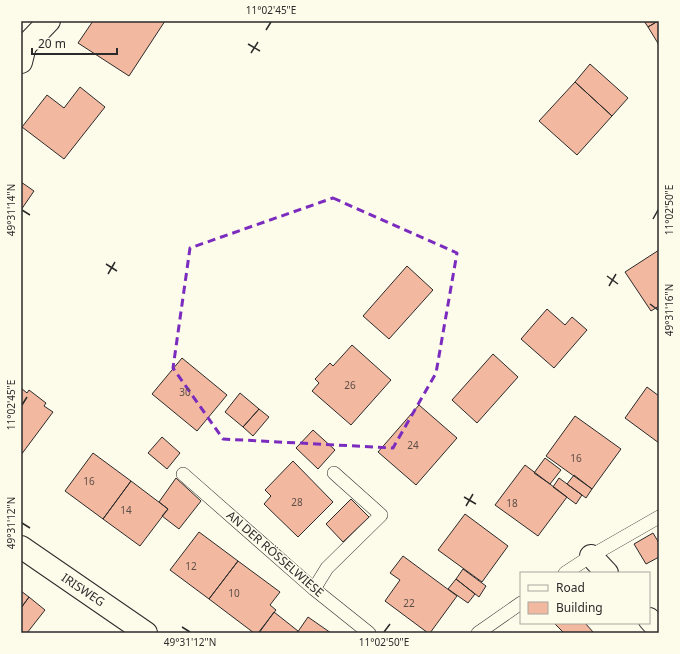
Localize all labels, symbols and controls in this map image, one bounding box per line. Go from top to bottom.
text: 11°02'45"E [246,3,296,17]
scale bar [32,30,117,56]
text: 20 m [38,35,66,52]
text: 49°31'14"N [4,184,18,236]
text: 11°02'50"E [662,185,676,235]
text: 49°31'16"N [662,284,676,336]
house number: 26 [344,378,356,392]
text: 11°02'45"E [4,380,18,430]
house number: 30 [179,385,191,399]
house number: 24 [407,438,419,452]
house number: 16 [570,451,582,465]
house number: 16 [83,474,95,488]
house number: 28 [291,495,303,509]
house number: 18 [506,496,518,510]
text: 49°31'12"N [4,497,18,549]
house number: 14 [120,503,132,517]
street label: AN DER RÖSSELWIESE [223,507,328,601]
house number: 12 [185,559,197,573]
street label: IRISWEG [58,569,108,610]
legend [520,572,650,624]
text: Road [556,579,585,596]
house number: 10 [228,586,240,600]
house number: 22 [403,596,415,610]
text: Building [556,599,603,616]
text: 49°31'12"N [164,635,216,649]
text: 11°02'50"E [359,635,409,649]

